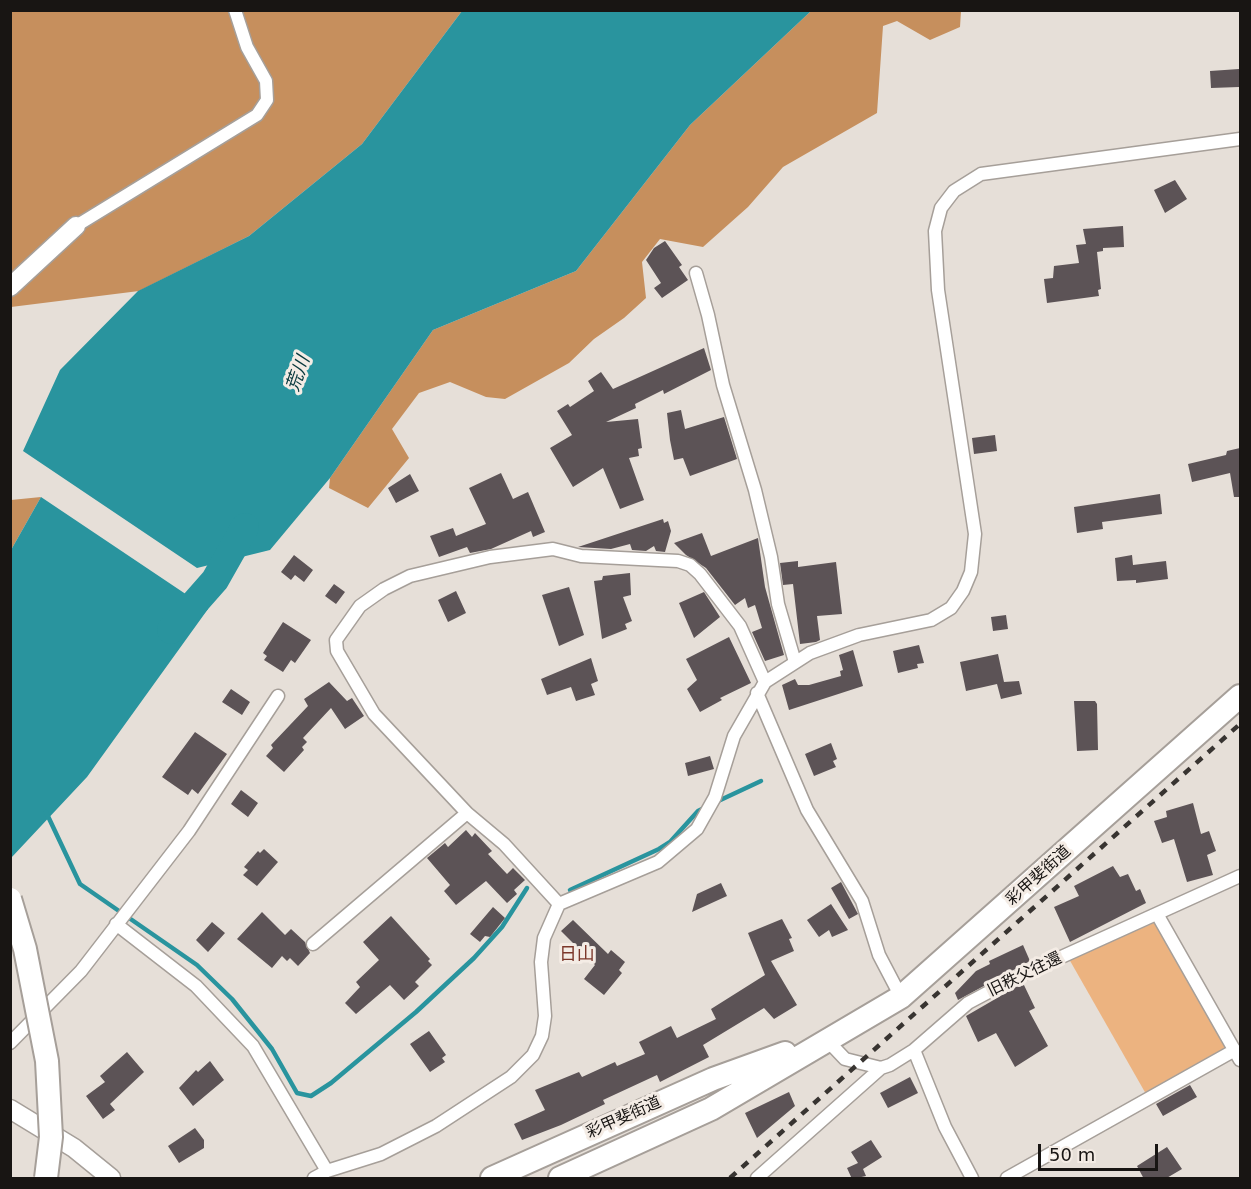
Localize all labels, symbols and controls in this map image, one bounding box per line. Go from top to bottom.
water label: 荒川 [283,353,315,395]
street label: 彩甲斐街道 [1003,842,1075,910]
district label: 日山 [559,944,595,966]
street label: 旧秩父往還 [985,949,1065,1001]
street label: 彩甲斐街道 [584,1093,664,1143]
scale bar [1041,1132,1161,1170]
text: 50 m [1049,1144,1095,1165]

